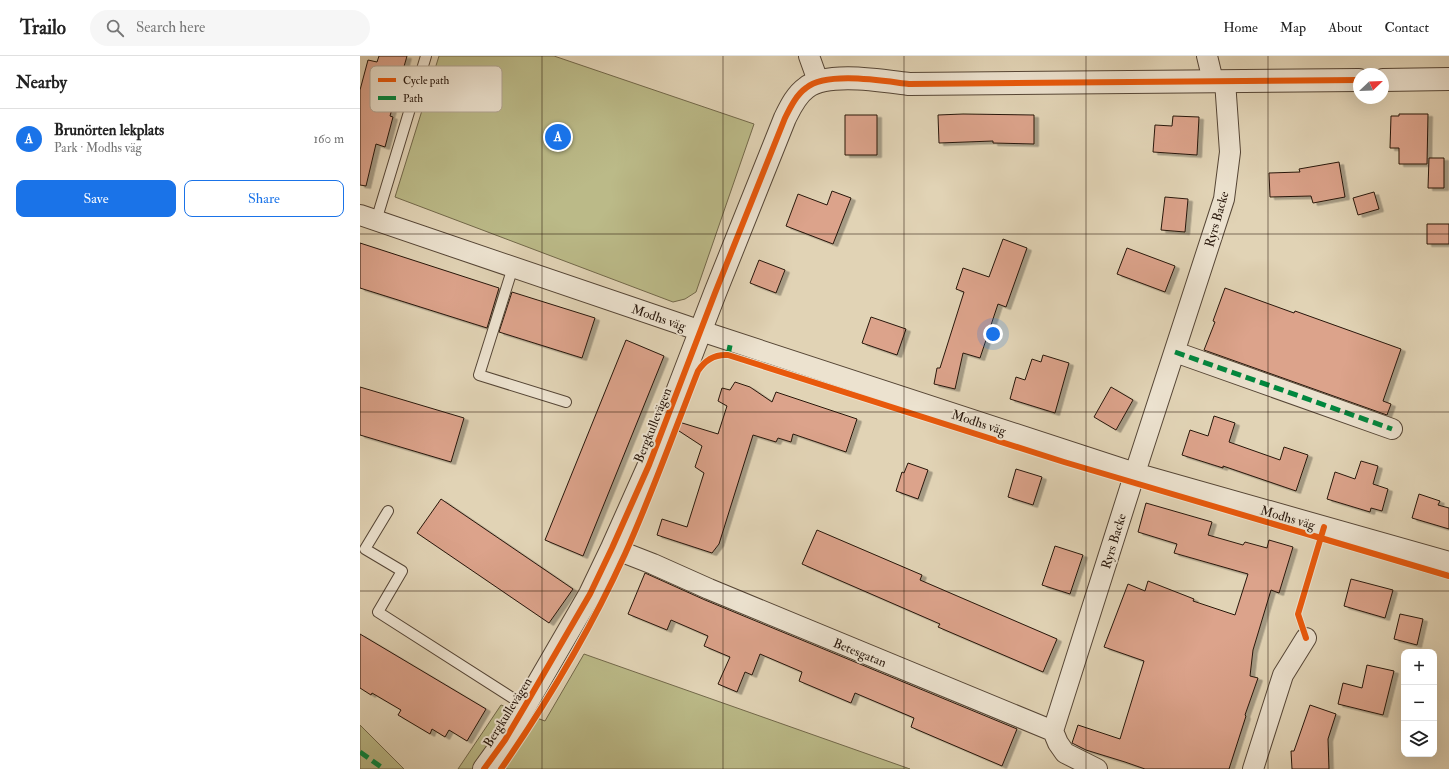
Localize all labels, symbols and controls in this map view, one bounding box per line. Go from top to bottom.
search box [90,10,370,46]
text: Trailo [20,16,66,40]
icon: search [104,17,126,39]
text: Search here [136,18,205,37]
text: Home [1223,19,1258,36]
text: Map [1280,19,1306,36]
text: About [1328,19,1362,36]
text: Contact [1384,19,1429,36]
legend [370,66,502,112]
north arrow [1353,68,1389,104]
text: Nearby [16,72,67,93]
text: Cycle path [403,74,449,88]
text: Path [403,92,423,105]
text: Brunörten lekplats [54,121,164,140]
pin: A [545,122,571,152]
text: A [25,131,33,147]
text: 160 m [313,131,344,147]
text: Park · Modhs väg [54,140,142,156]
button: Save [16,180,176,217]
button: Share [184,180,344,217]
street label: Ryrs Backe [1201,189,1234,249]
street label: Modhs väg [629,301,688,335]
your location [983,324,1003,344]
street label: Bergkullevägen [631,385,675,465]
street label: Modhs väg [949,407,1008,439]
street label: Modhs väg [1258,503,1318,534]
street label: Ryrs Backe [1098,511,1131,571]
street label: Betesgatan [831,635,889,671]
map controls [1401,649,1437,757]
button: + [1401,649,1437,685]
street label: Bergkullevägen [480,674,536,750]
button: − [1401,685,1437,721]
button: layers [1401,721,1437,757]

